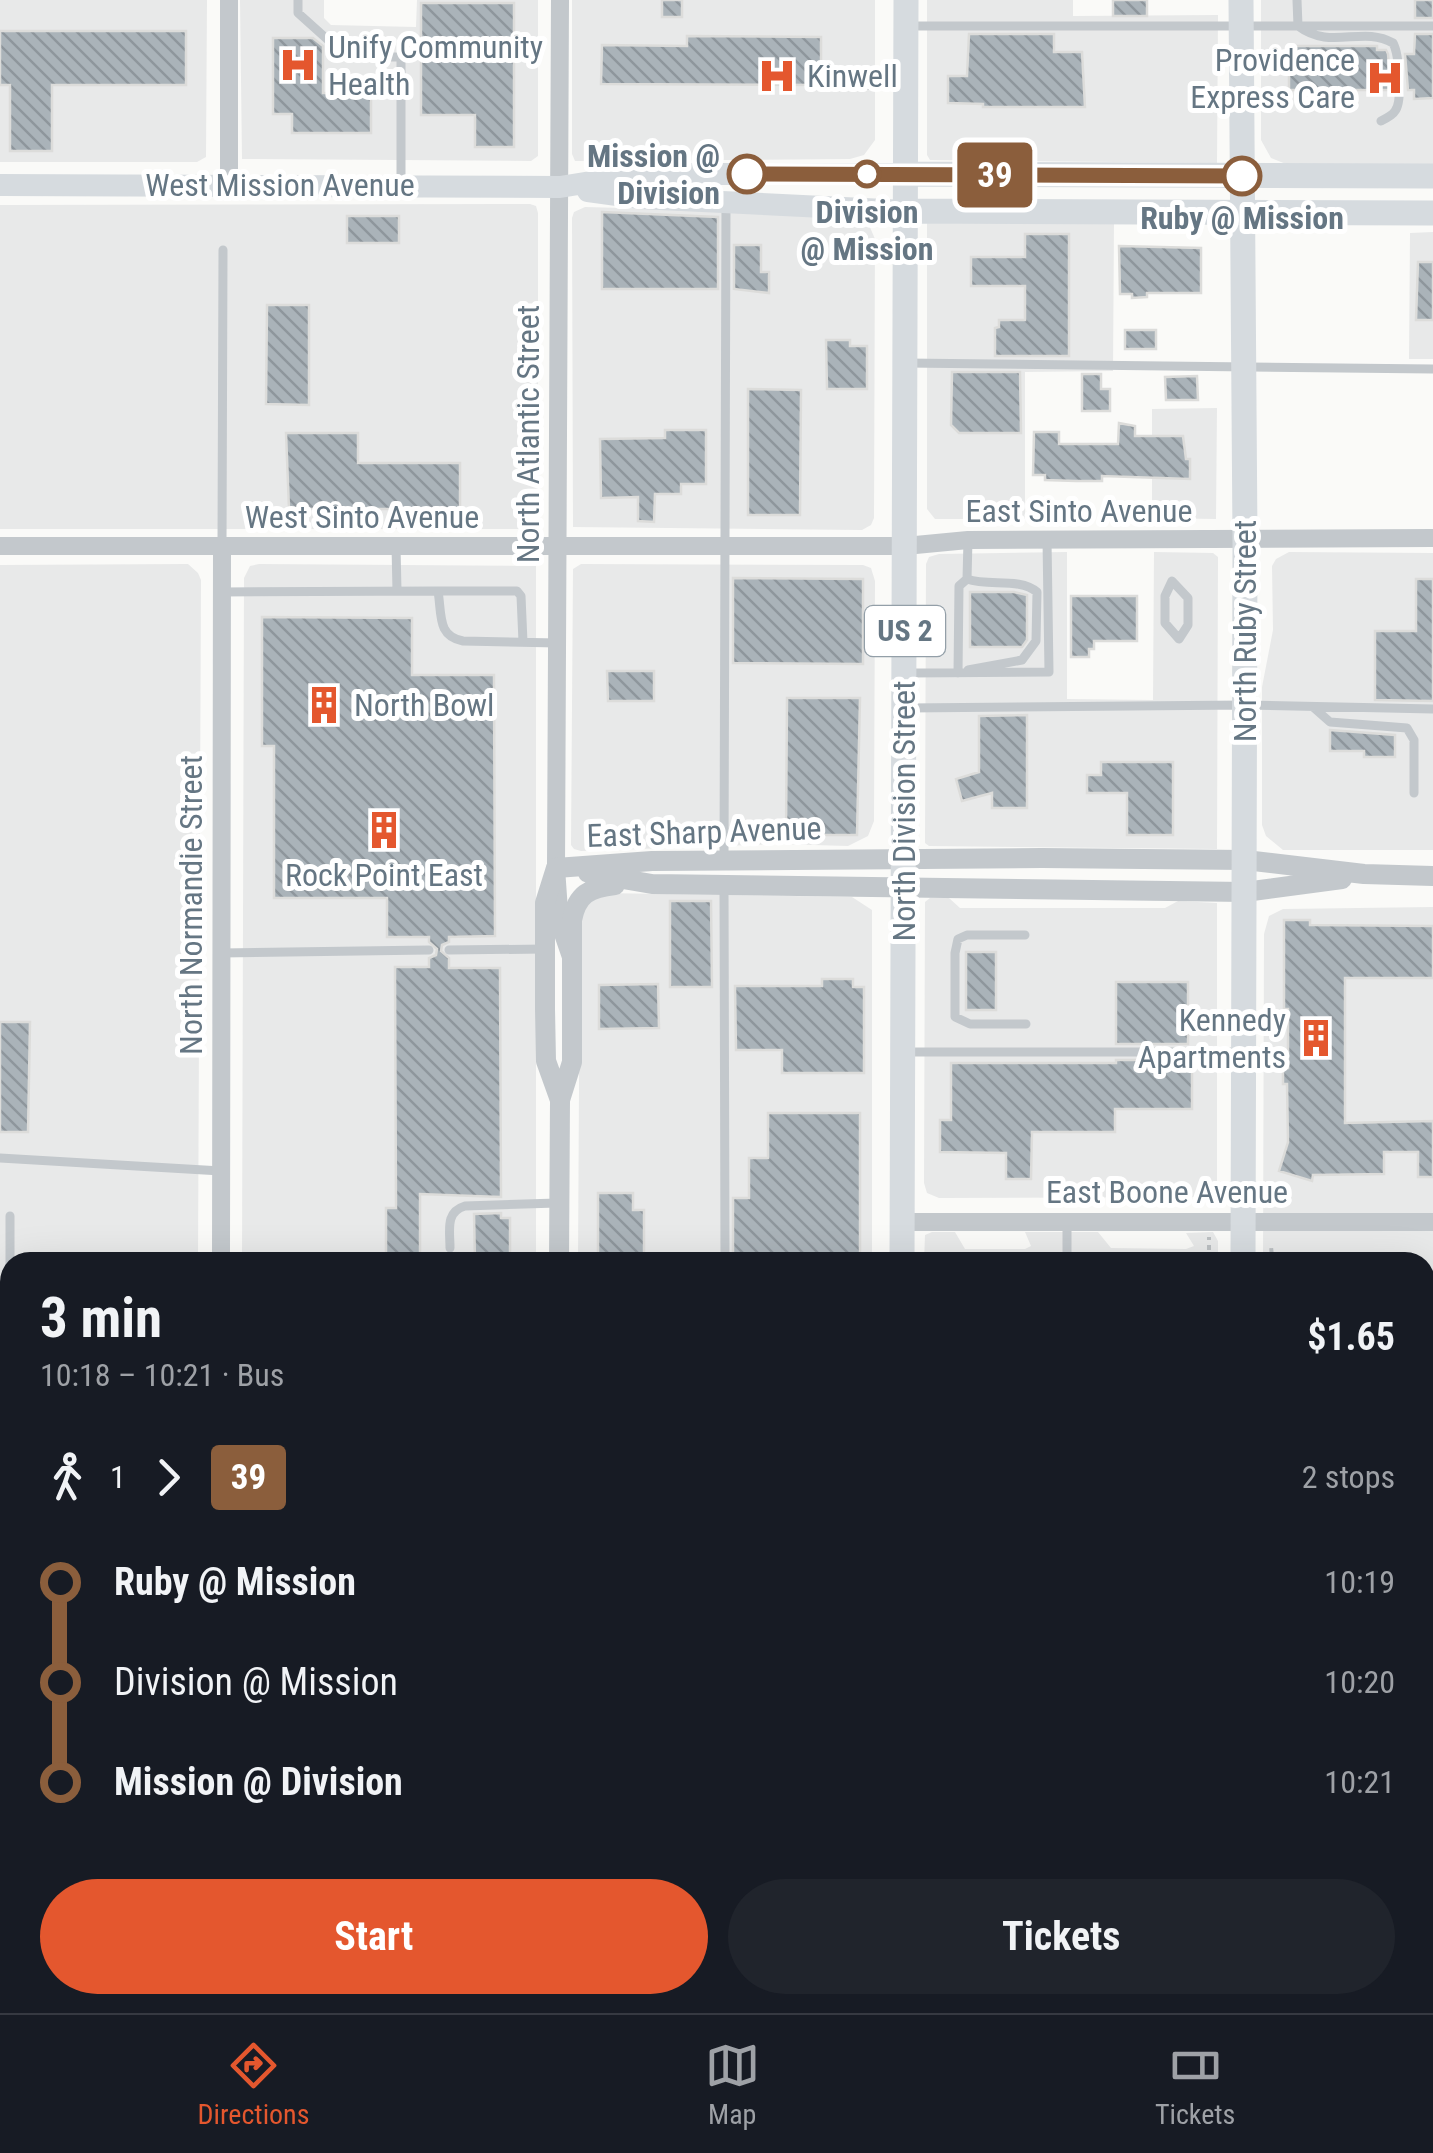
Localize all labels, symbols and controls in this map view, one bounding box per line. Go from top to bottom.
place label: Unify Community Health [328,28,543,103]
place label: Providence Express Care [1190,41,1355,116]
hospital icon: Unify Community Health [277,44,319,86]
hospital icon: Kinwell [756,55,798,97]
place label: Kinwell [807,57,898,95]
hospital icon: Providence Express Care [1364,57,1406,99]
place label: Mission @ Division [587,137,720,212]
line badge: 39 [950,142,1040,208]
marker: Mission @ Division [728,155,766,193]
text: 39 [977,155,1013,196]
marker: Ruby @ Mission [1223,157,1261,195]
marker: Division @ Mission [854,161,880,187]
street label: West Mission Avenue [145,166,415,204]
place label: Division @ Mission [800,193,934,268]
place label: Ruby @ Mission [1140,199,1344,237]
street label: North Atlantic Street [509,305,547,563]
street label: East Sinto Avenue [966,492,1192,530]
street label: West Sinto Avenue [245,498,479,536]
street label: North Ruby Street [1226,520,1264,742]
road number: US 2 [865,606,945,656]
street label: North Division Street [885,680,923,942]
building icon: North Bowl [303,684,345,726]
place label: North Bowl [354,686,494,724]
street label: North Normandie Street [172,755,210,1055]
building icon: Rock Point East [363,809,405,851]
street label: East Sharp Avenue [586,809,822,855]
place label: Rock Point East [285,856,483,894]
place label: Kennedy Apartments [1138,1001,1286,1076]
building icon: Kennedy Apartments [1295,1017,1337,1059]
street label: East Boone Avenue [1046,1173,1288,1211]
text: 3 min [40,1286,162,1350]
text: $1.65 [1307,1315,1395,1359]
text: 10:18 – 10:21 · Bus [40,1356,284,1394]
icon: walk [40,1450,95,1505]
icon: forward [141,1450,196,1505]
text: 39 [231,1457,266,1498]
text: 1 [110,1458,126,1496]
text: 2 stops [1302,1458,1395,1496]
text: Ruby @ Mission [114,1560,356,1604]
text: 10:19 [1324,1563,1395,1601]
text: Division @ Mission [114,1660,398,1704]
text: 10:20 [1324,1663,1395,1701]
text: Mission @ Division [114,1760,403,1804]
text: 10:21 [1324,1763,1395,1801]
button: Start [40,1879,708,1994]
button: Tickets [728,1879,1395,1994]
tab: Directions [198,2038,309,2131]
tab: Map [705,2038,760,2131]
tab: Tickets [1155,2038,1235,2131]

